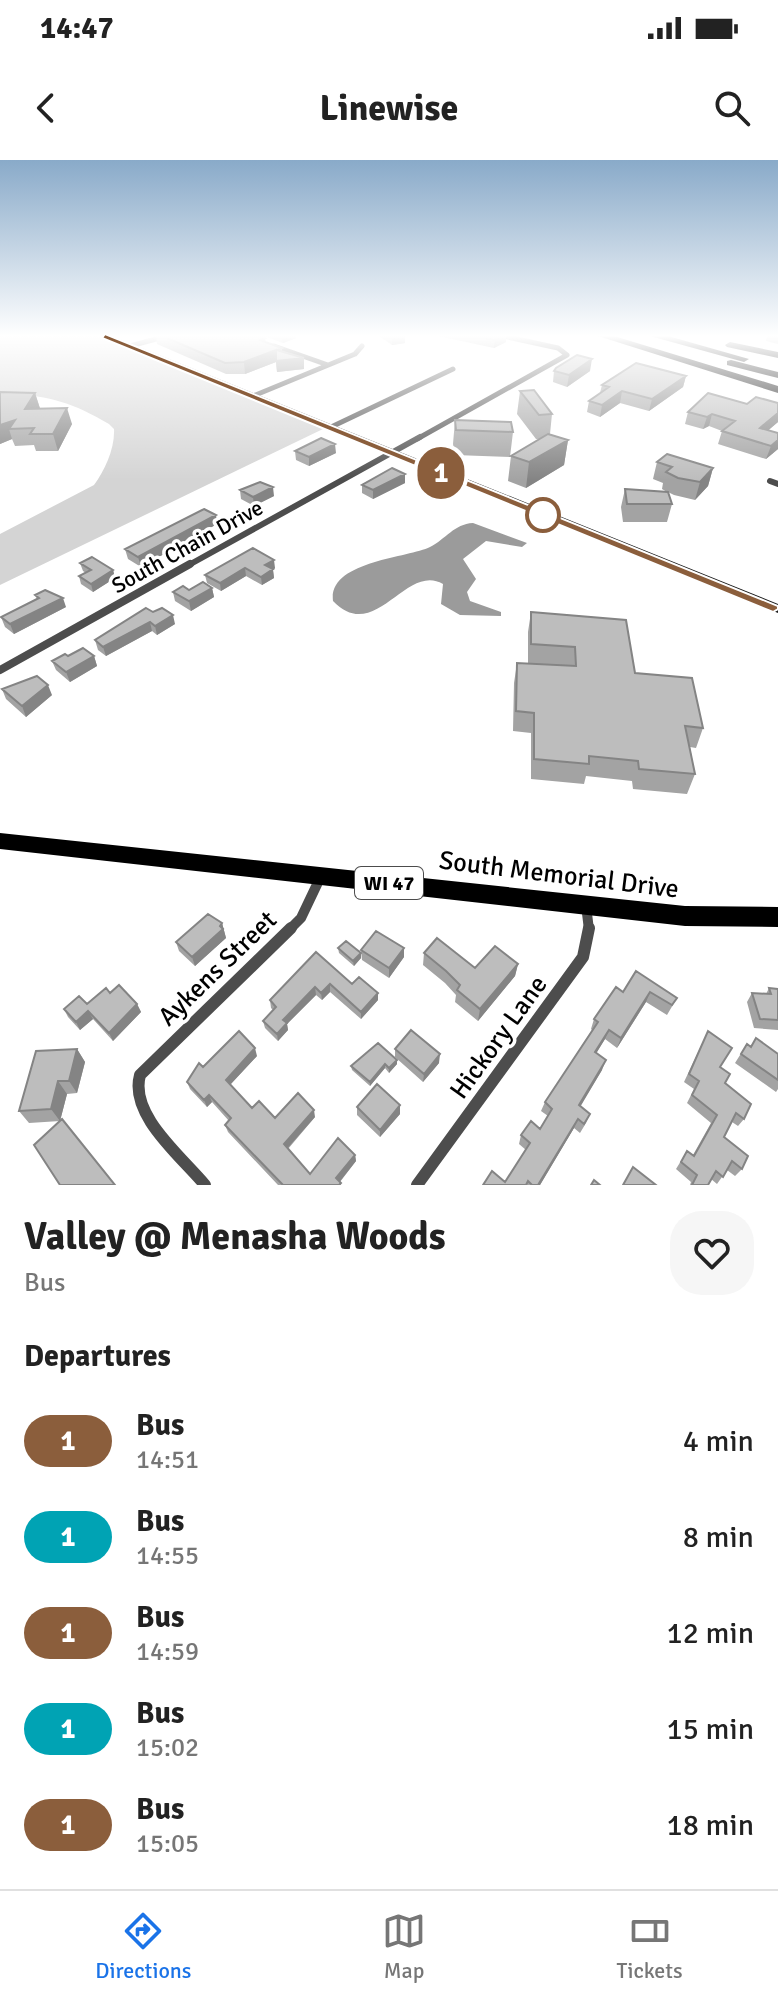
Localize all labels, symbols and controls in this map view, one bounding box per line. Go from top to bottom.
text: 14:47 [40,10,114,47]
icon: back [24,86,68,130]
text: Linewise [320,86,458,131]
icon: search [710,86,754,130]
line badge: 1 [415,447,467,499]
text: 1 [433,456,449,490]
street label: South Chain Drive [107,494,268,599]
unlabelled marker [526,498,560,532]
street label: South Memorial Drive [437,844,681,906]
road number: WI 47 [355,867,423,899]
street label: Aykens Street [152,904,284,1033]
street label: Hickory Lane [443,970,554,1106]
button: heart [670,1211,754,1295]
text: Valley @ Menasha Woods [24,1213,446,1260]
text: Bus [24,1267,65,1299]
text: Departures [24,1338,171,1375]
text: Bus [136,1407,184,1444]
text: 4 min [683,1423,754,1460]
text: 1 [60,1424,76,1458]
text: 14:51 [136,1444,199,1476]
text: Bus [136,1503,184,1540]
text: 8 min [683,1519,754,1556]
text: 1 [60,1520,76,1554]
text: 14:55 [136,1540,199,1572]
text: Bus [136,1599,184,1636]
text: 12 min [667,1615,754,1652]
text: 1 [60,1616,76,1650]
text: 14:59 [136,1636,199,1668]
text: Bus [136,1695,184,1732]
text: 15 min [667,1711,754,1748]
text: 1 [60,1712,76,1746]
text: 15:02 [136,1732,199,1764]
text: Bus [136,1791,184,1828]
text: 18 min [667,1807,754,1844]
text: 1 [60,1808,76,1842]
text: 15:05 [136,1828,199,1860]
tab: Directions [95,1909,191,1984]
tab: Map [382,1909,426,1984]
tab: Tickets [617,1909,683,1984]

